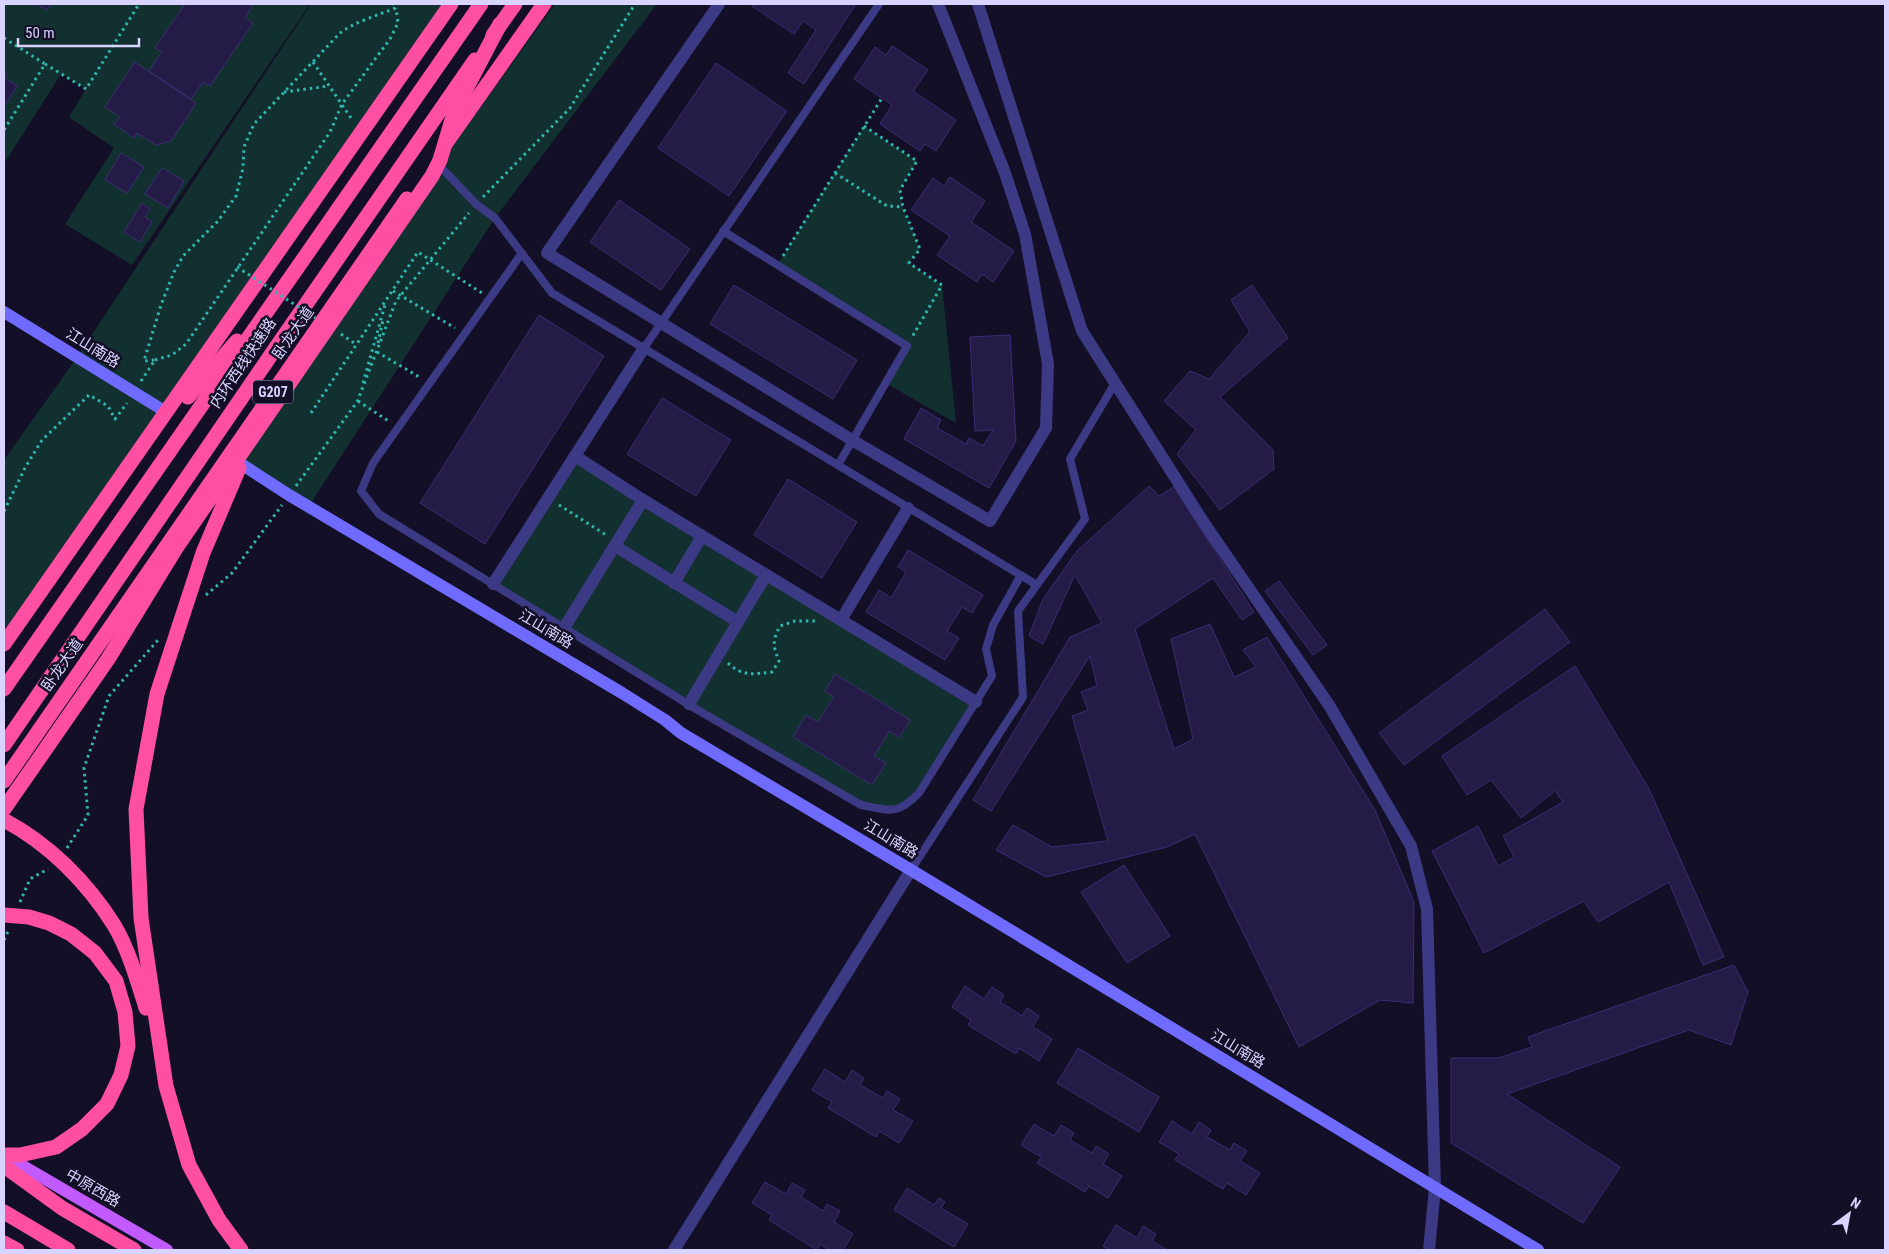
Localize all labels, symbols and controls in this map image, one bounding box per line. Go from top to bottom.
scale bar [18,15,139,47]
text: 50 m [25,24,55,42]
street label: 卧龙大道 [268,303,318,363]
street label: 内环西线快速路 [206,314,280,412]
street label: 江山南路 [63,324,123,372]
road number: G207 [253,381,293,404]
street label: 江山南路 [516,606,576,652]
street label: 卧龙大道 [37,635,87,695]
street label: 江山南路 [861,816,921,862]
street label: 江山南路 [1208,1026,1268,1072]
street label: 中原西路 [63,1165,123,1211]
north arrow [1824,1189,1874,1239]
text: N [1848,1194,1864,1212]

